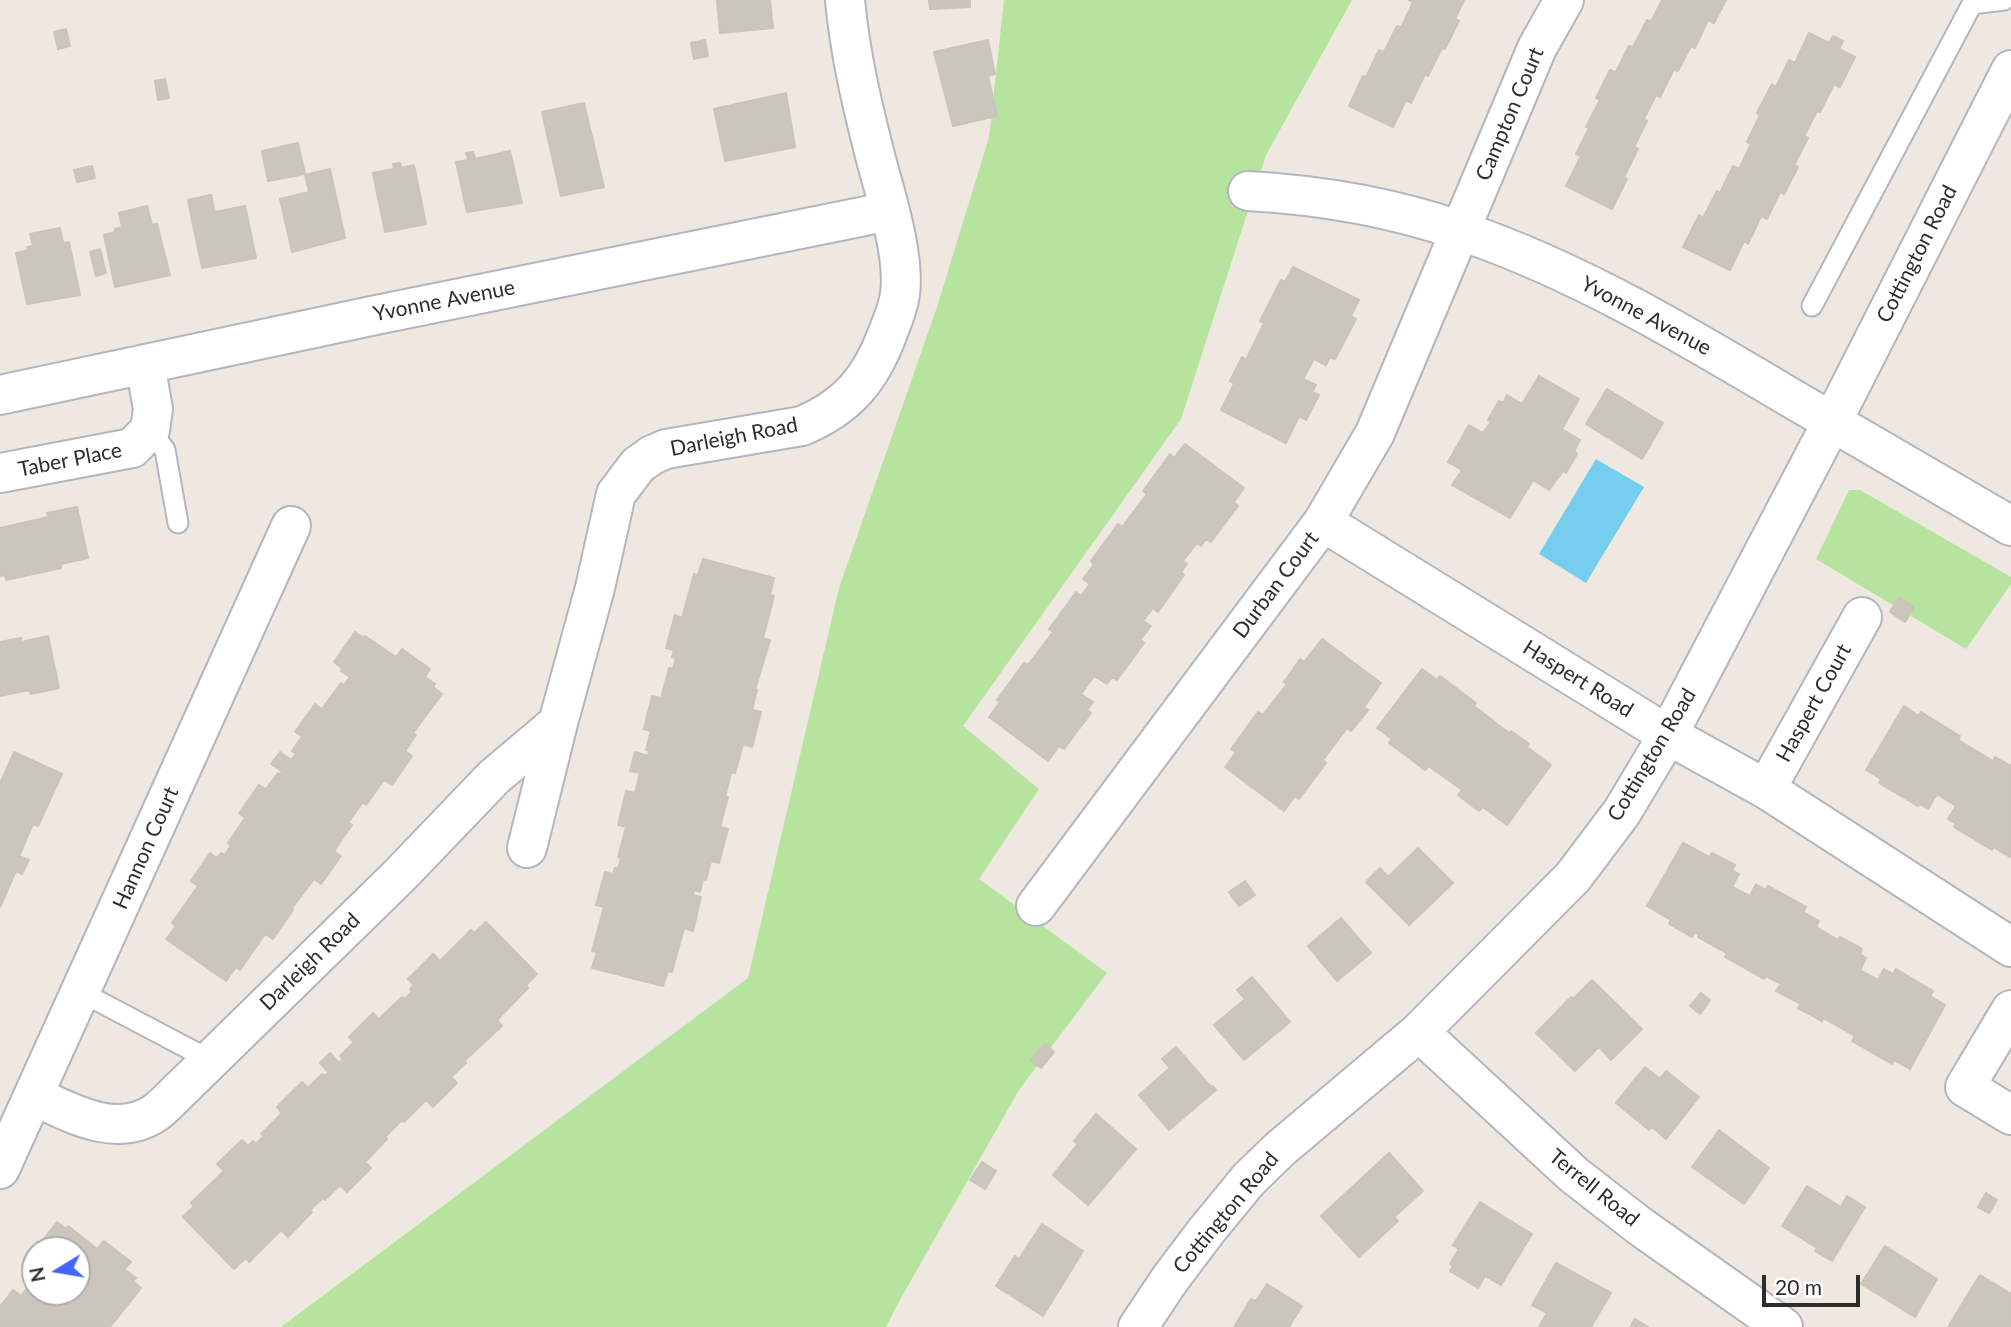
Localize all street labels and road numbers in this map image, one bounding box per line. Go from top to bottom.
street label: Campton Court [1471,44,1549,184]
street label: Cottington Road [1872,181,1962,327]
street label: Yvonne Avenue [1577,271,1715,361]
street label: Yvonne Avenue [371,275,517,327]
street label: Darleigh Road [668,412,800,462]
street label: Taber Place [16,438,124,482]
street label: Durban Court [1228,527,1324,643]
street label: Haspert Road [1518,635,1638,723]
street label: Haspert Court [1771,639,1857,767]
street label: Cottington Road [1602,684,1702,826]
street label: Hannon Court [108,783,184,913]
street label: Darleigh Road [255,908,365,1016]
street label: Terrell Road [1544,1144,1644,1232]
street label: Cottington Road [1168,1147,1284,1279]

